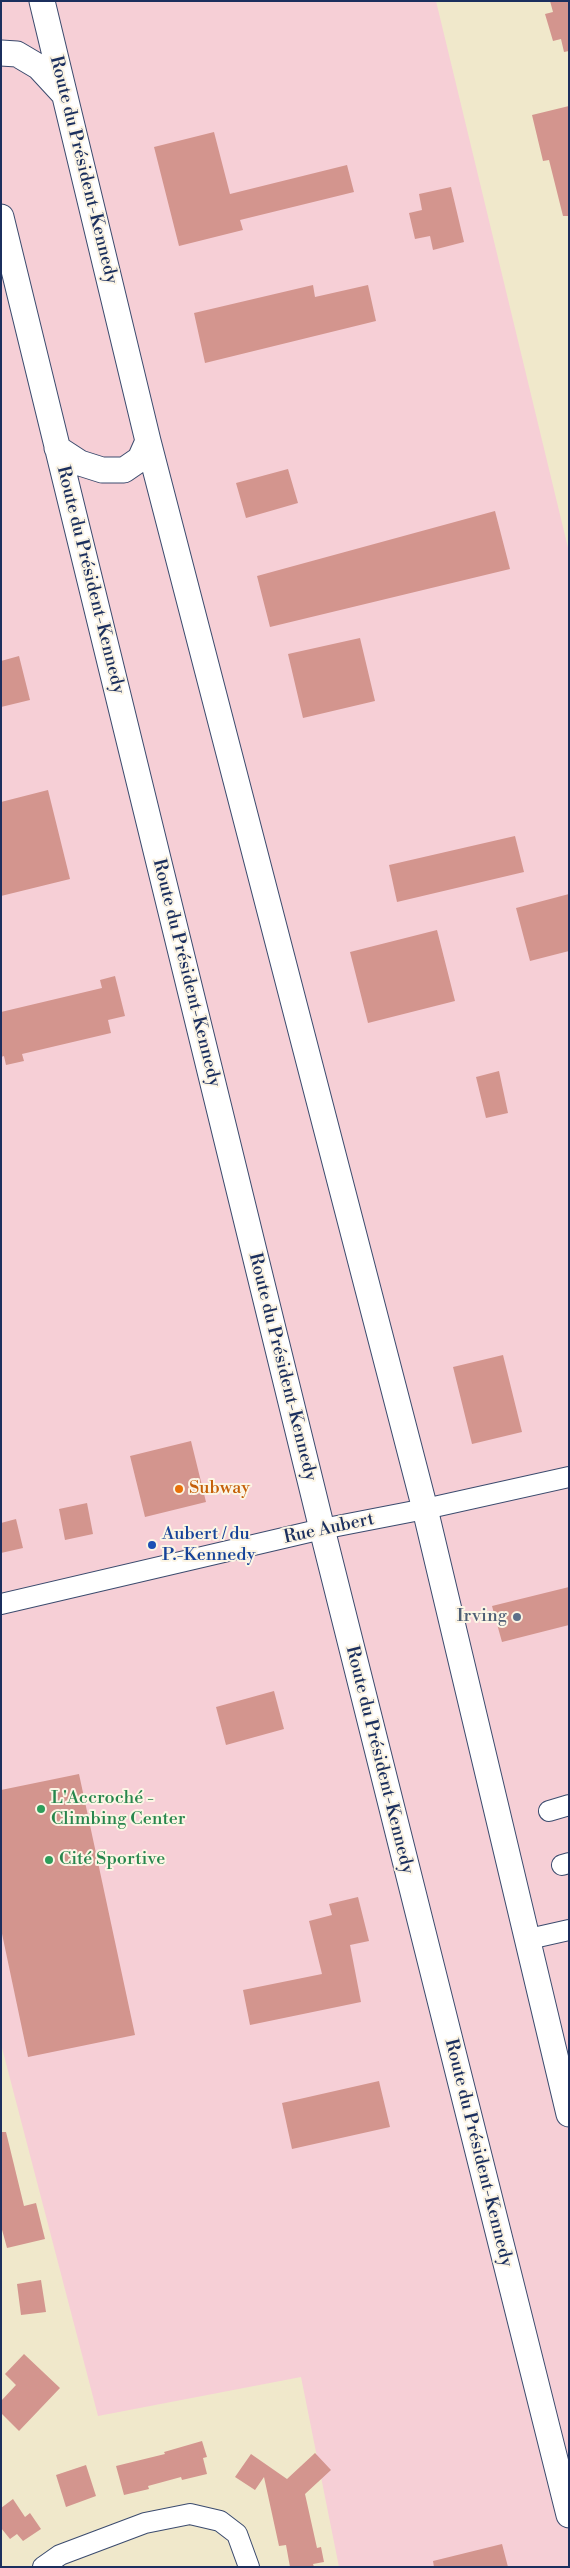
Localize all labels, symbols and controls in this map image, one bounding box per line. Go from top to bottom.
street label: Route du Président-Kennedy [44,54,122,286]
street label: Route du Président-Kennedy [51,464,129,696]
street label: Route du Président-Kennedy [147,857,225,1089]
street label: Route du Président-Kennedy [243,1251,321,1483]
place label: Subway [189,1478,250,1500]
marker: Subway [173,1483,185,1495]
street label: Rue Aubert [282,1509,376,1549]
place label: Aubert / du P.-Kennedy [162,1524,255,1566]
marker: Aubert / du P.-Kennedy [146,1539,158,1551]
place label: Irving [457,1606,507,1628]
marker: Irving [511,1611,523,1623]
street label: Route du Président-Kennedy [340,1644,418,1876]
place label: L'Accroché - Climbing Center [51,1788,186,1830]
marker: L'Accroché - Climbing Center [35,1803,47,1815]
place label: Cité Sportive [59,1849,165,1871]
marker: Cité Sportive [43,1854,55,1866]
street label: Route du Président-Kennedy [439,2037,517,2269]

